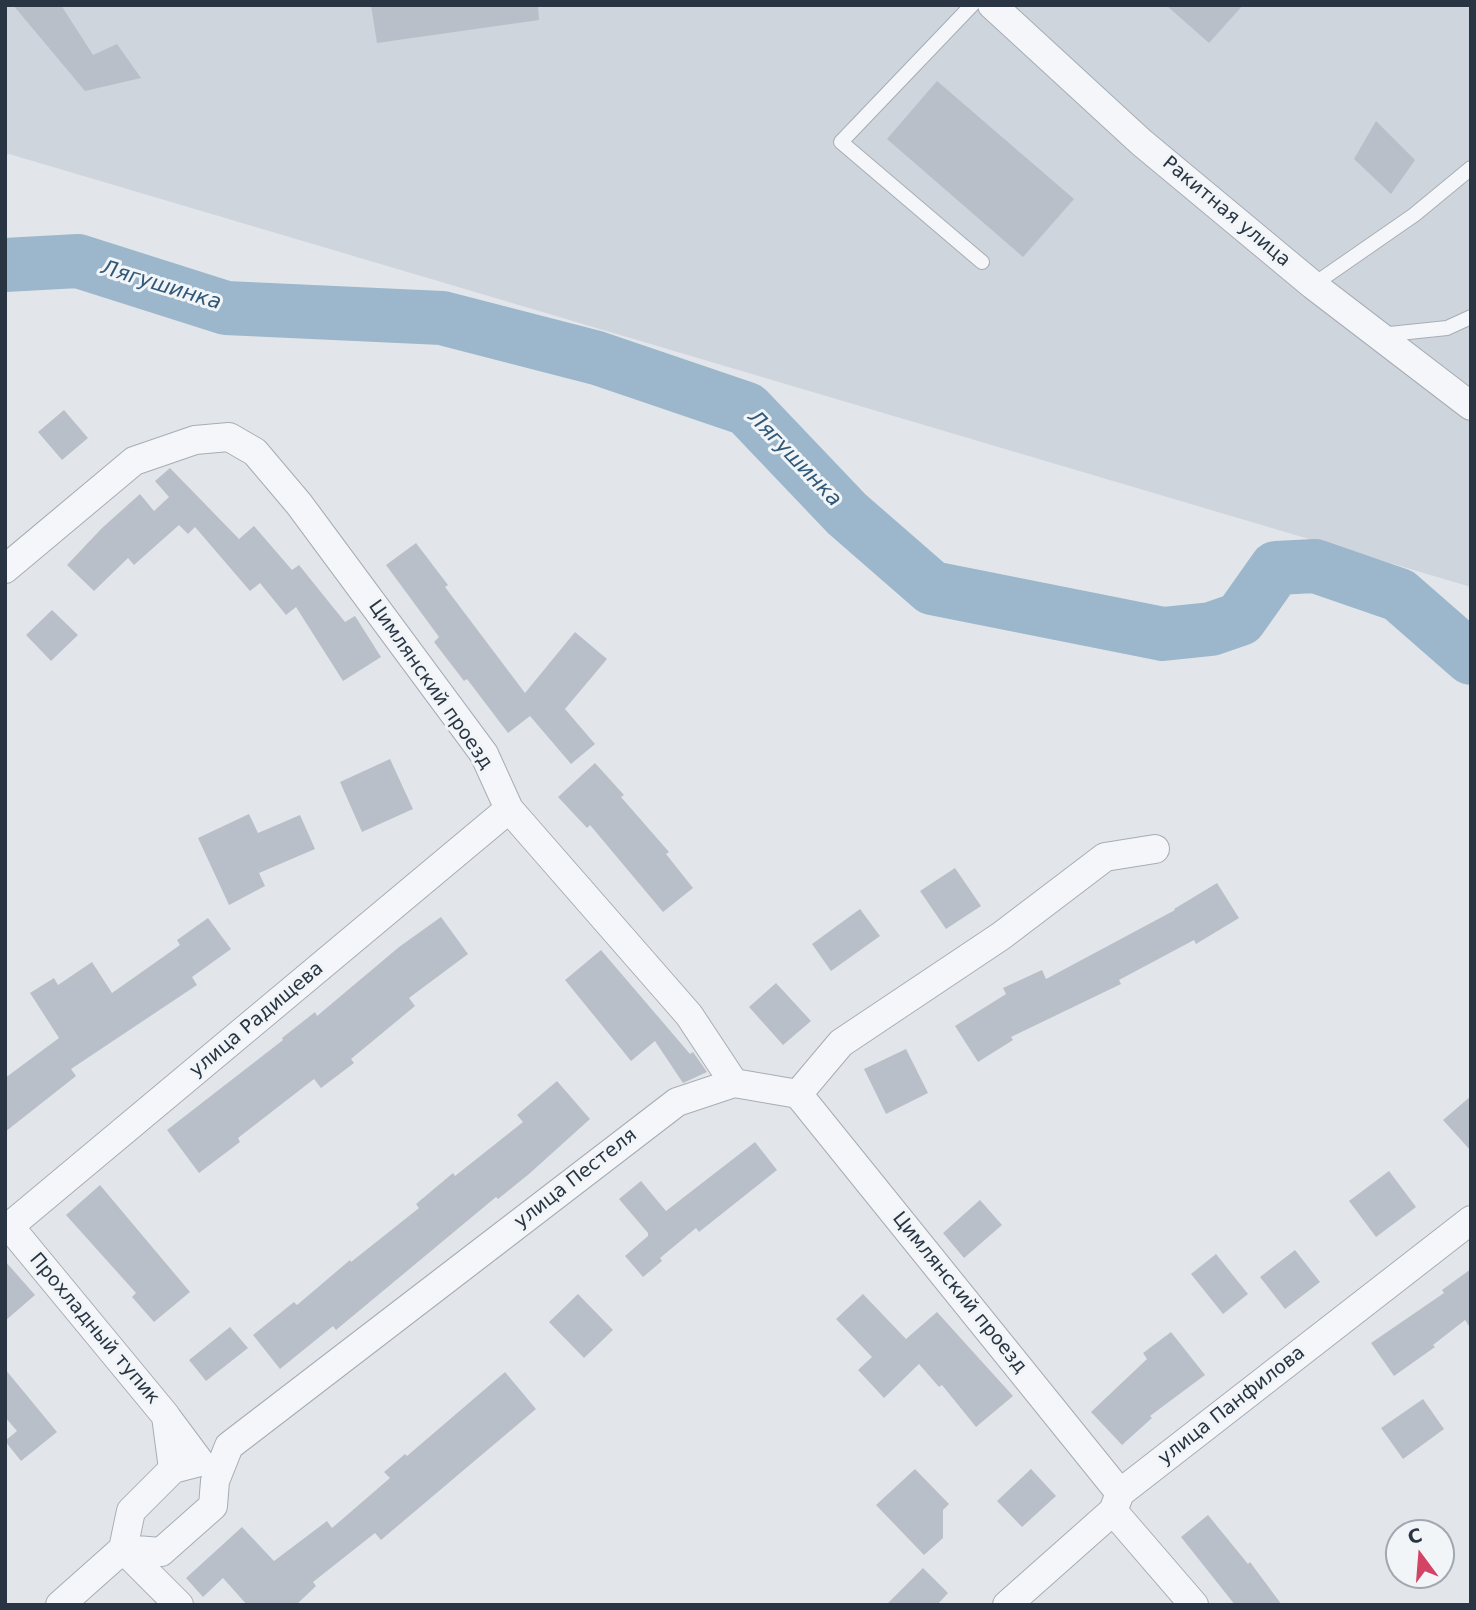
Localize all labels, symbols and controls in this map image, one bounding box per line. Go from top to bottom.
street label: Ракитная улица [1157,152,1295,272]
water label: Лягушинка [98,256,224,316]
water label: Лягушинка [742,406,846,512]
street label: Цимлянский проезд [363,596,497,774]
street label: улица Радищева [186,957,328,1083]
street label: улица Пестеля [510,1124,642,1234]
street label: Цимлянский проезд [887,1208,1031,1378]
street label: Прохладный тупик [24,1249,164,1409]
street label: улица Панфилова [1154,1342,1310,1470]
north arrow [1385,1519,1455,1589]
text: С [1405,1523,1424,1548]

